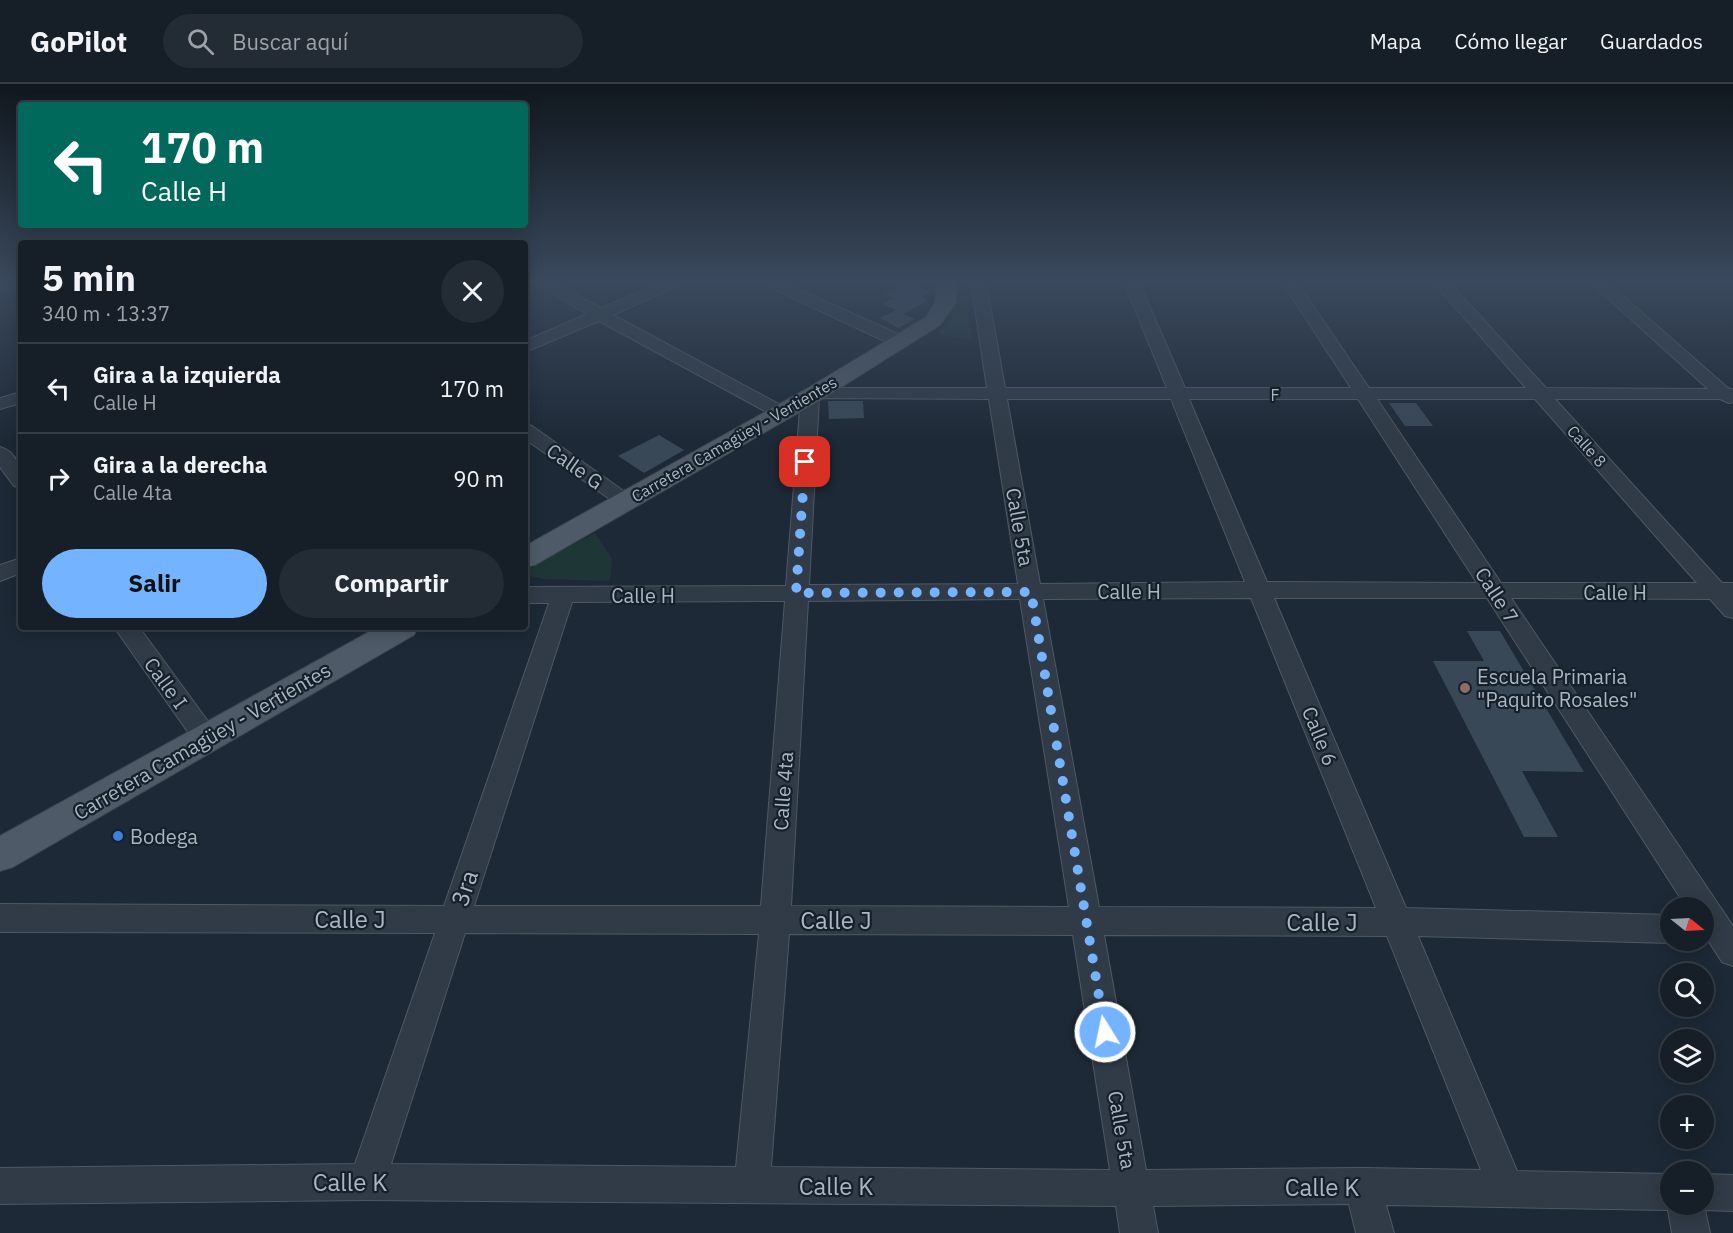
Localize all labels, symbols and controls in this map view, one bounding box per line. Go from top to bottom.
search box [163,14,583,68]
text: GoPilot [30,23,127,60]
icon: search [184,25,217,58]
text: Buscar aquí [232,27,348,56]
text: Mapa [1370,27,1421,55]
text: Cómo llegar [1454,27,1567,55]
text: Guardados [1600,27,1703,55]
text: 170 m [141,120,264,175]
icon: left [42,126,120,204]
text: Calle H [141,173,227,208]
text: 5 min [42,254,136,301]
button: close [441,260,504,323]
text: 340 m · 13:37 [42,300,170,327]
text: Gira a la izquierda [93,360,281,389]
icon: left [42,372,75,405]
street label: Carretera Camagüey - Vertientes [628,372,840,506]
text: 170 m [440,374,504,403]
street label: F [1271,385,1280,405]
text: Calle H [93,389,157,416]
street label: Calle 8 [1563,421,1611,471]
pin [779,436,830,487]
street label: Calle G [541,437,609,495]
icon: arrive [788,445,821,478]
text: Gira a la derecha [93,450,267,479]
icon: right [42,462,75,495]
text: 90 m [453,464,504,493]
text: Calle 4ta [93,479,172,506]
street label: Calle 5ta [1000,486,1040,569]
button: Salir [42,549,267,618]
button: Compartir [279,549,504,618]
street label: Calle 7 [1469,562,1525,628]
street label: Calle H [1097,578,1161,605]
street label: Calle H [1583,579,1647,606]
street label: Calle H [611,582,675,609]
street label: Calle I [138,652,194,714]
street label: Carretera Camagüey - Vertientes [69,656,335,826]
place label: Escuela Primaria "Paquito Rosales" [1477,663,1637,713]
marker: Escuela Primaria "Paquito Rosales" [1458,681,1472,695]
street label: Calle 6 [1296,702,1344,770]
street label: Calle 4ta [767,750,799,831]
place label: Bodega [130,823,198,850]
marker: Bodega [111,829,125,843]
street label: 3ra [443,866,485,910]
north arrow [1660,897,1714,951]
map controls [1660,897,1714,1215]
street label: Calle J [314,903,386,935]
street label: Calle J [800,904,872,936]
street label: Calle J [1286,906,1358,938]
button: search [1660,963,1714,1017]
position arrow [1073,1000,1137,1064]
button: layers [1660,1029,1714,1083]
street label: Calle 5ta [1102,1089,1142,1172]
button: + [1660,1095,1714,1149]
button: − [1660,1161,1714,1215]
street label: Calle K [313,1166,387,1198]
street label: Calle K [799,1170,873,1202]
street label: Calle K [1285,1171,1359,1203]

